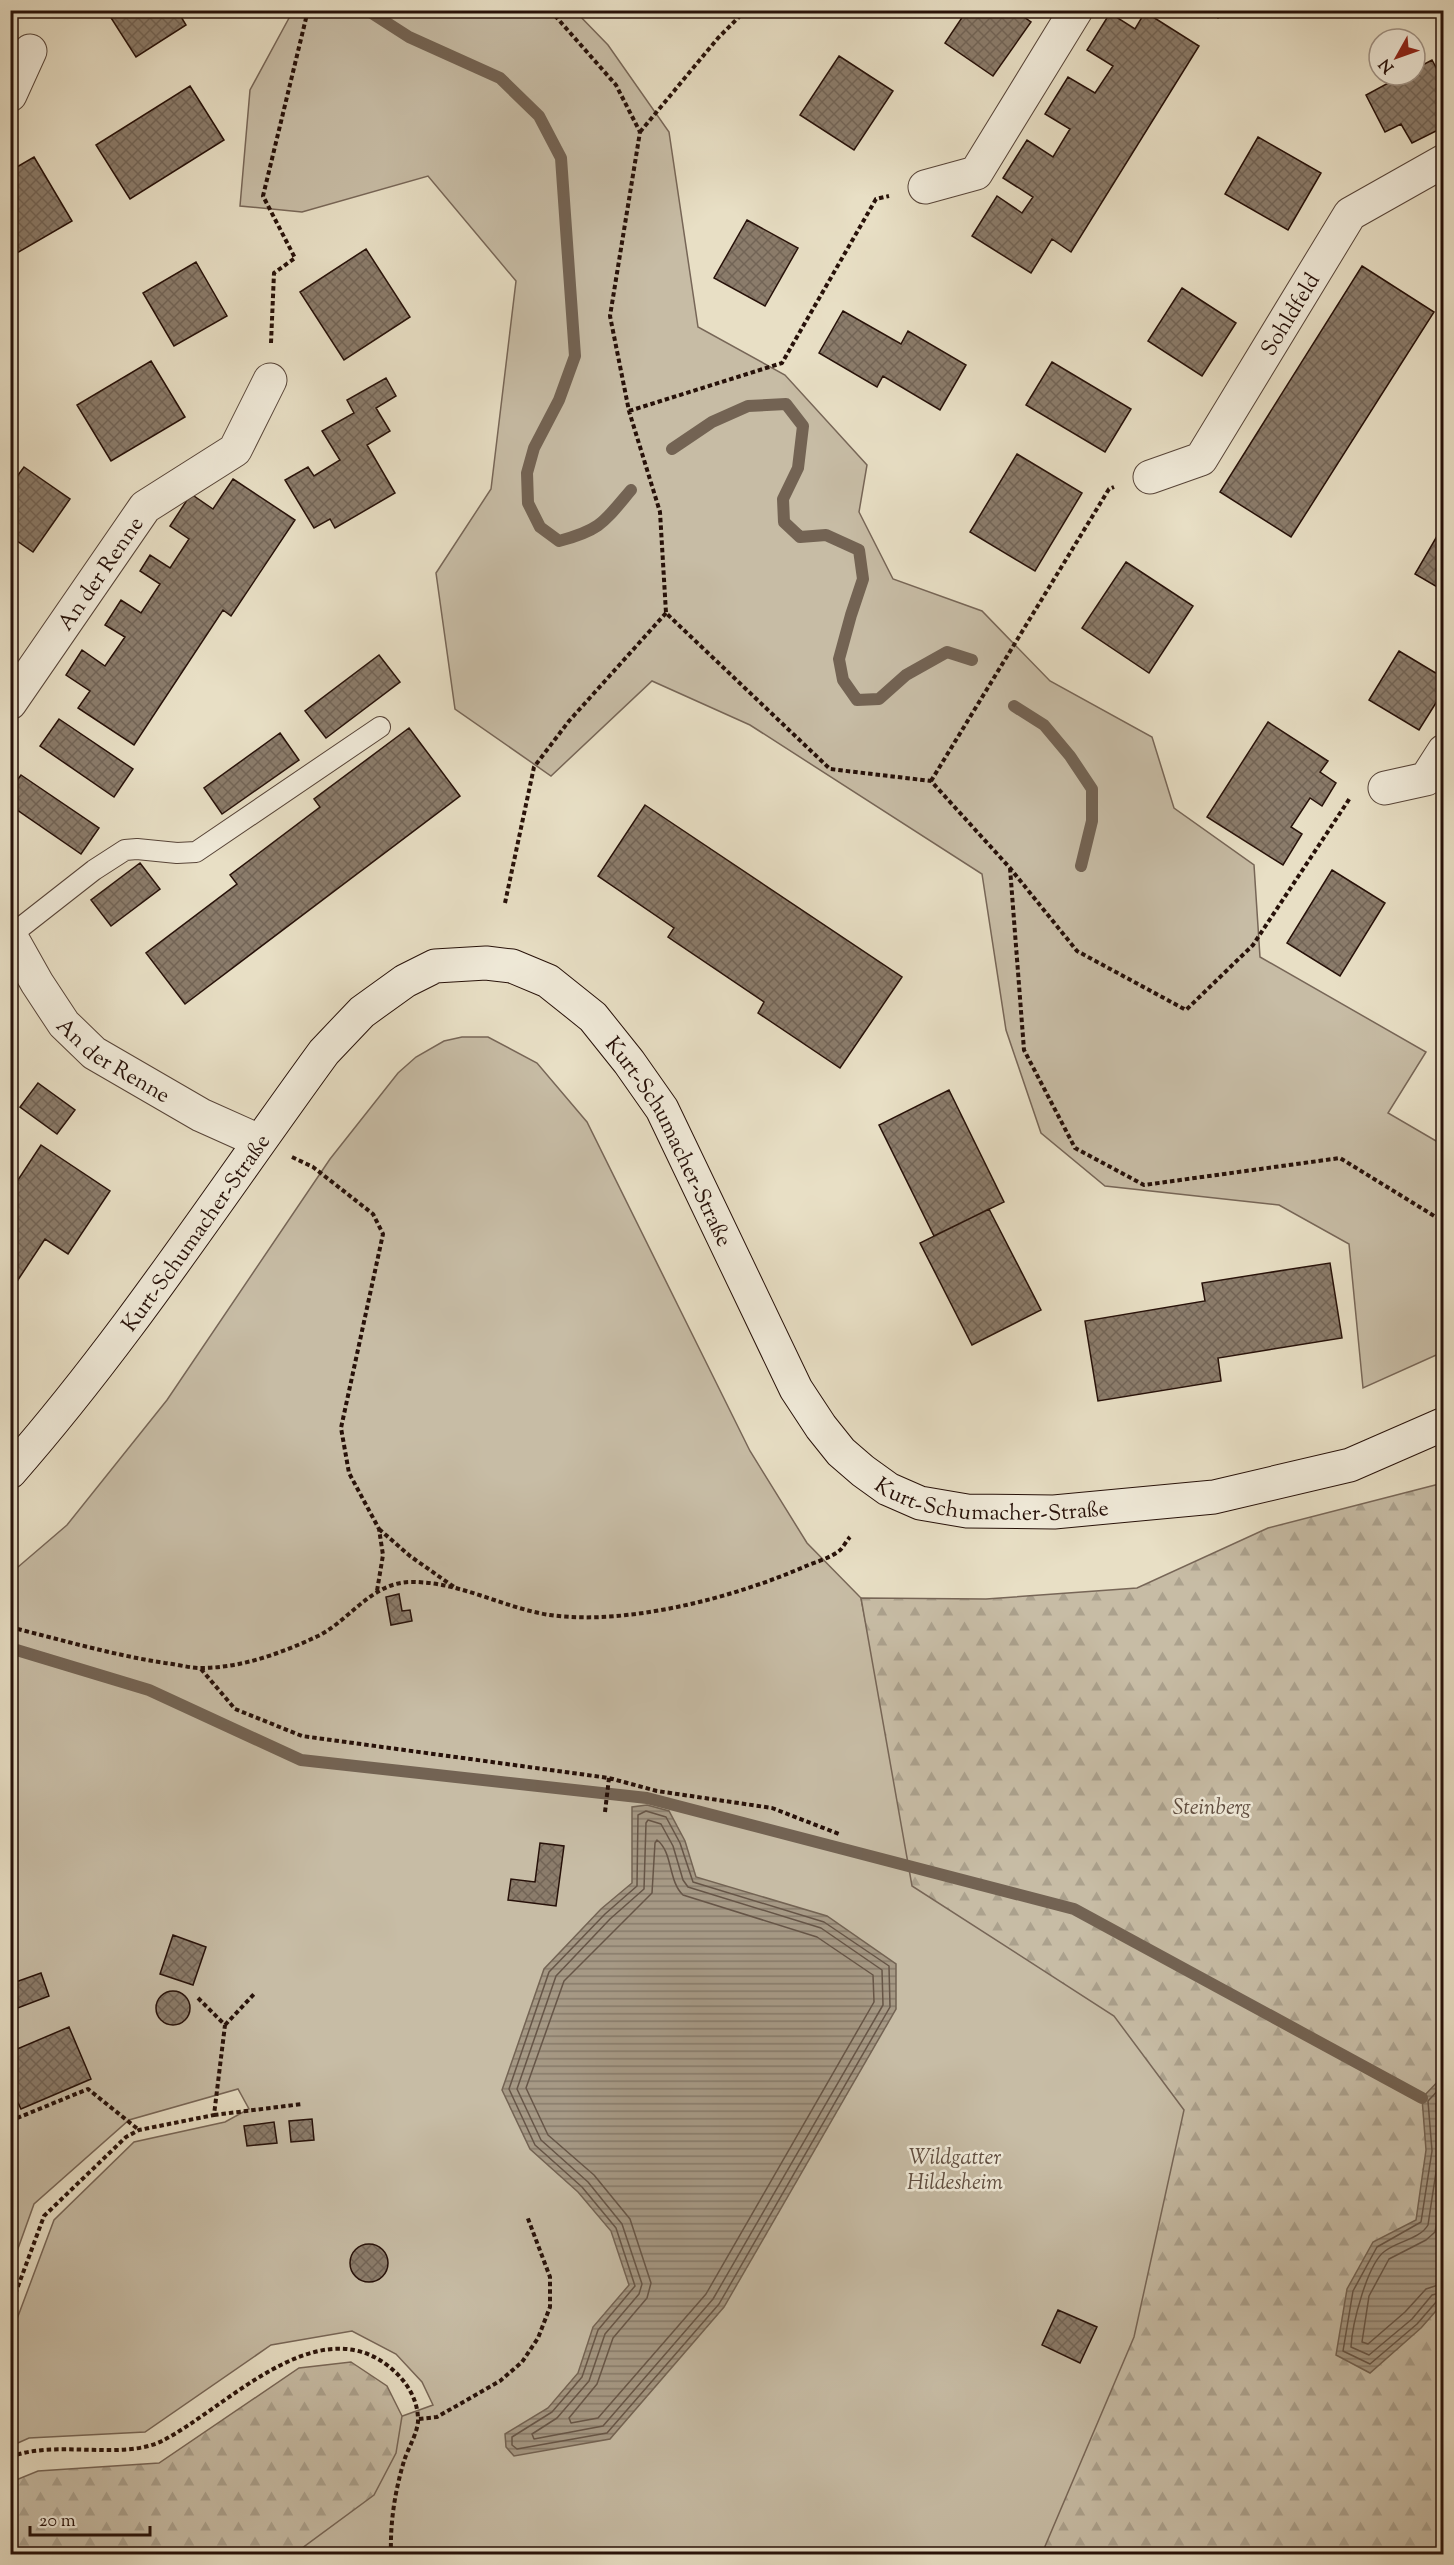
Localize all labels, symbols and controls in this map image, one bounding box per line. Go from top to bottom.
north arrow [1367,27,1427,87]
text: N [1374,53,1400,77]
street label: Sohldfeld [1254,268,1329,363]
street label: An der Renne [51,511,153,638]
street label: An der Renne [48,1012,175,1113]
street label: Kurt-Schumacher-Straße [596,1031,739,1253]
street label: Kurt-Schumacher-Straße [115,1128,279,1340]
street label: Kurt-Schumacher-Straße [867,1471,1110,1531]
park label: Steinberg [1173,1793,1252,1825]
park label: Wildgatter Hildesheim [907,2143,1003,2200]
scale bar [30,2499,150,2537]
text: 20 m [39,2509,76,2535]

